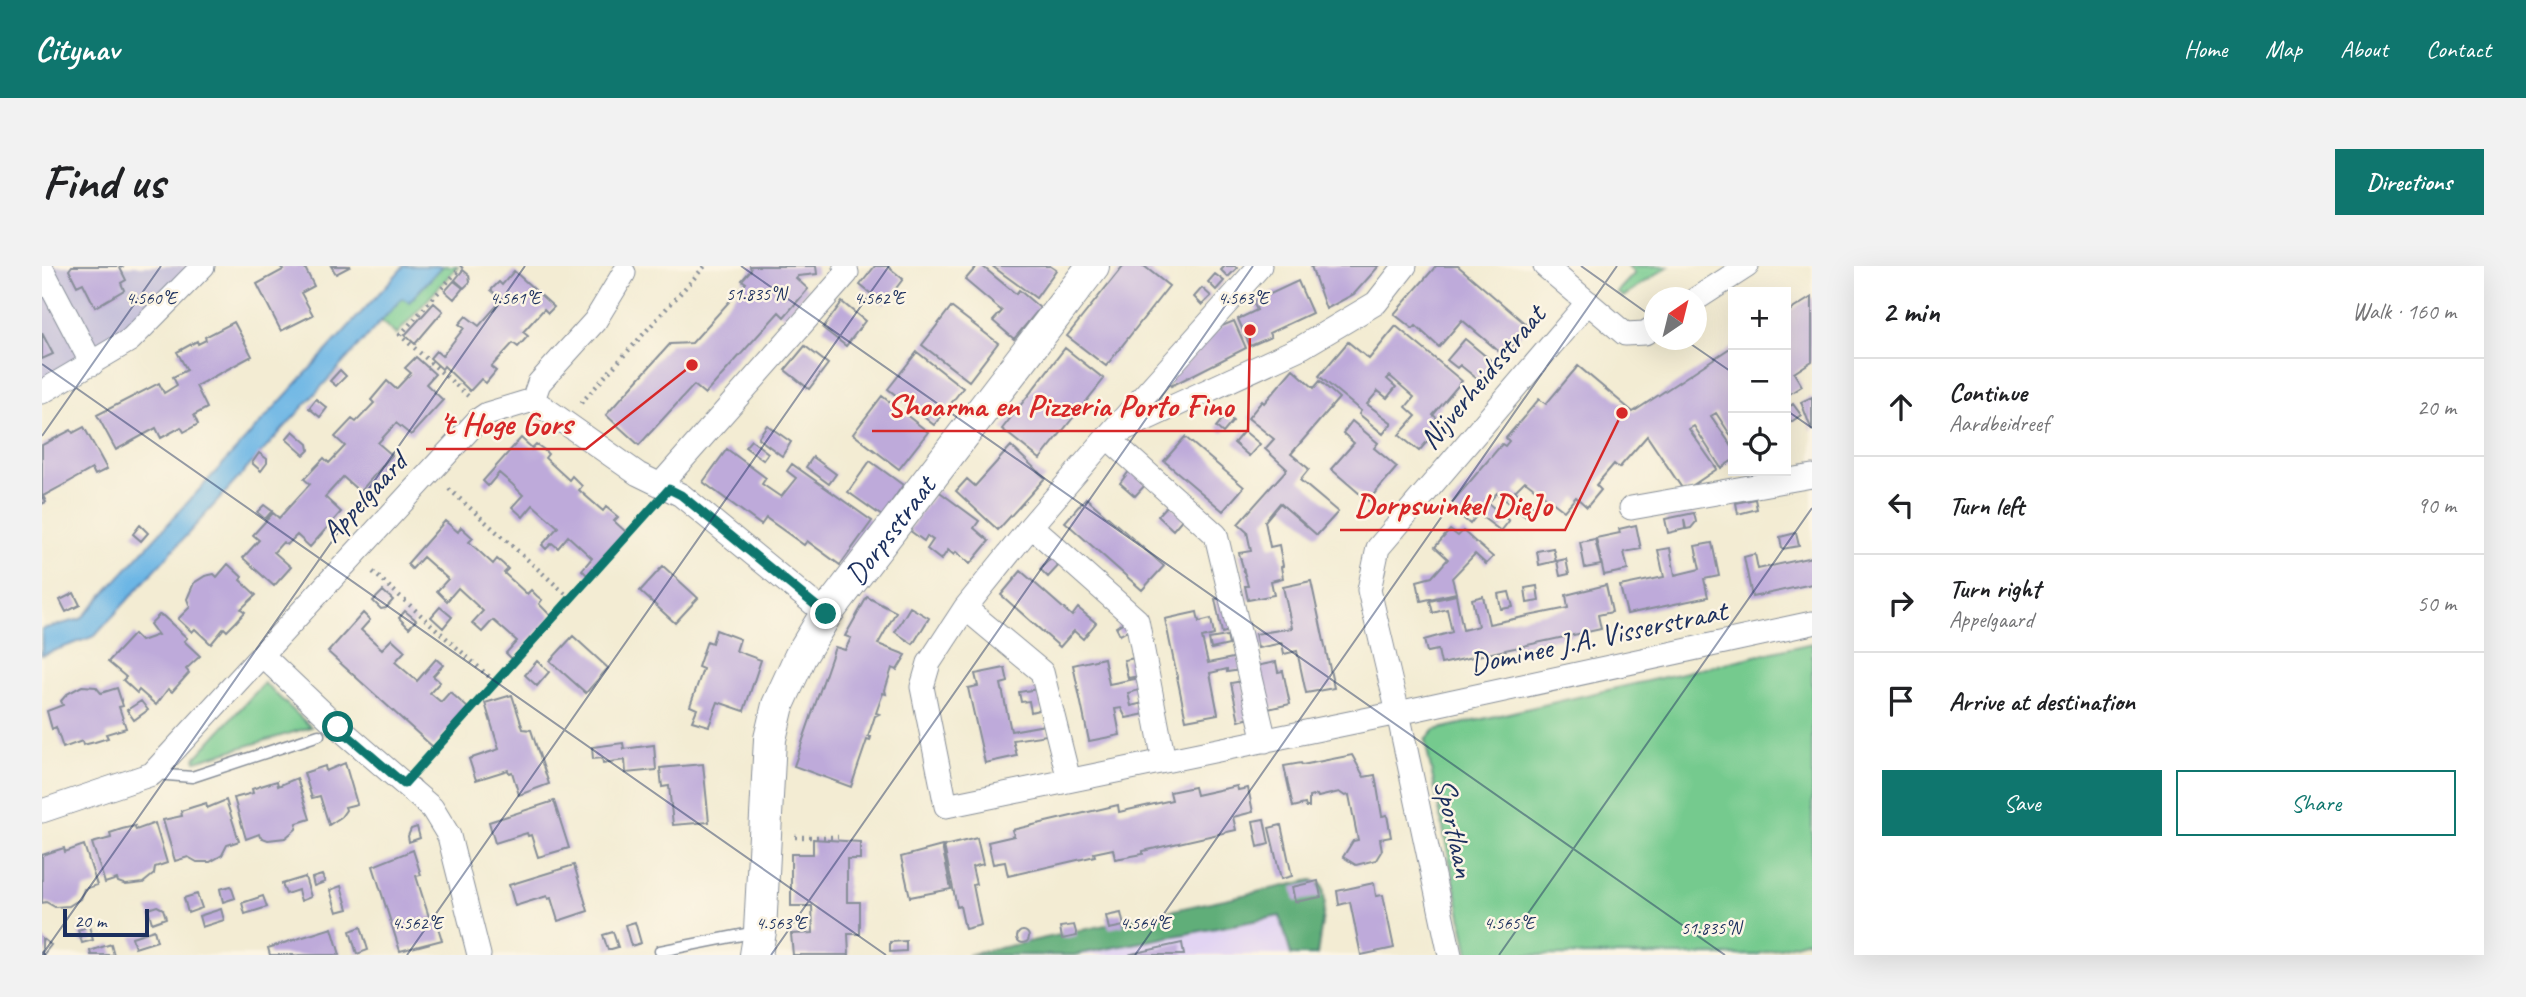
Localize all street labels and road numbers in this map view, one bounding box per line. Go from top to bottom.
street label: Nijverheidsstraat [1410,295,1556,457]
street label: Appelgaard [313,441,418,550]
street label: Dorpsstraat [837,466,946,592]
street label: Dominee J.A. Visserstraat [1466,591,1733,683]
street label: Sportlaan [1426,775,1484,881]

